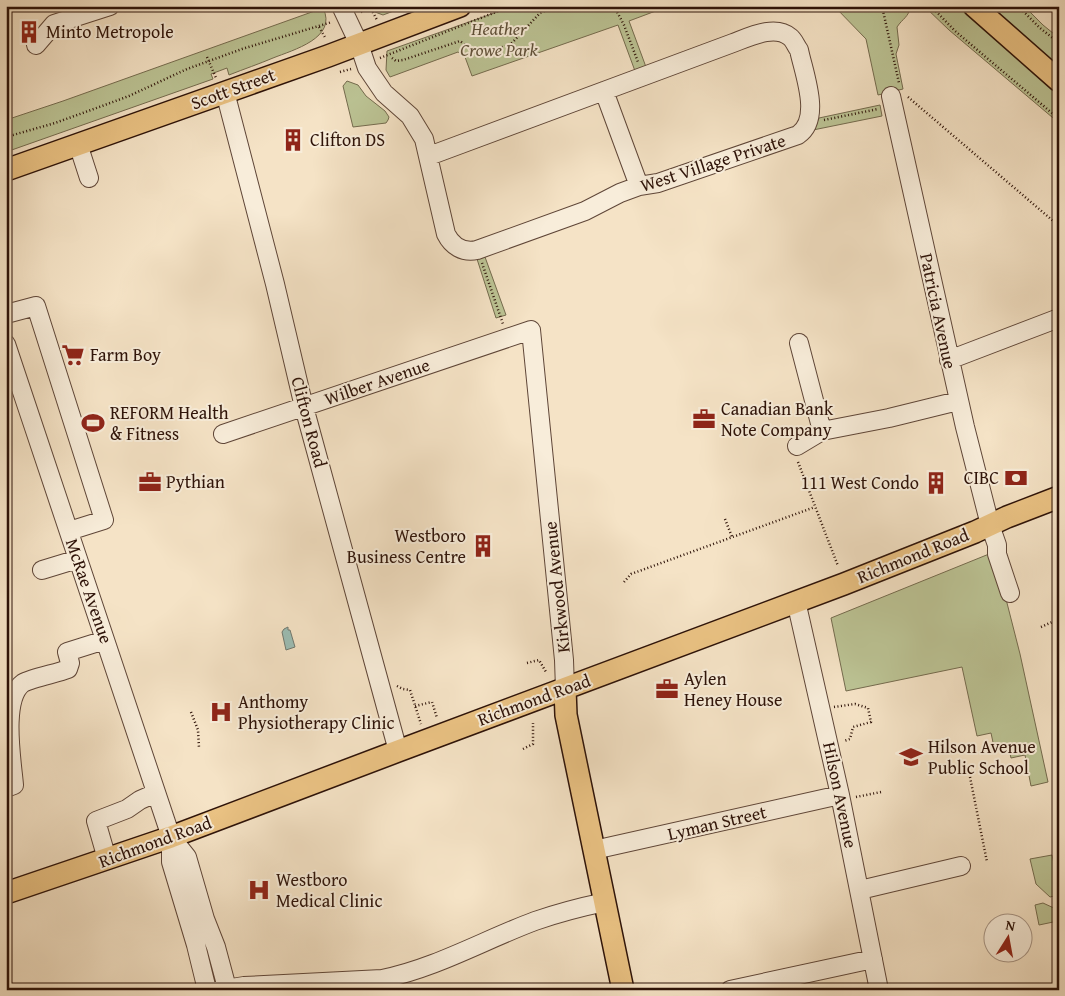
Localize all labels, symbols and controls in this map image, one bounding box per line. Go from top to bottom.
park label: Heather Crowe Park [460,15,538,63]
place label: Minto Metropole [46,18,174,45]
building icon: Minto Metropole [16,19,42,45]
street label: Scott Street [187,61,279,116]
place label: Clifton DS [310,126,385,153]
street label: West Village Private [637,126,789,199]
building icon: Clifton DS [280,127,306,153]
street label: Patricia Avenue [913,250,964,371]
place label: Farm Boy [90,341,161,368]
supermarket icon: Farm Boy [60,342,86,368]
street label: Wilber Avenue [320,351,433,412]
street label: Clifton Road [284,373,335,471]
place label: Canadian Bank Note Company [721,395,834,443]
place label: REFORM Health & Fitness [110,399,229,447]
office icon: Canadian Bank Note Company [691,406,717,432]
sports icon: REFORM Health & Fitness [80,410,106,436]
place label: CIBC [964,464,999,491]
bank icon: CIBC [1003,465,1029,491]
place label: Pythian [166,468,225,495]
office icon: Pythian [137,469,163,495]
place label: 111 West Condo [801,469,919,496]
building icon: 111 West Condo [923,470,949,496]
street label: Kirkwood Avenue [536,520,577,654]
street label: Richmond Road [853,521,973,590]
place label: Westboro Business Centre [347,522,466,570]
building icon: Westboro Business Centre [470,533,496,559]
street label: McRae Avenue [59,535,120,647]
place label: Aylen Heney House [684,665,782,713]
street label: Richmond Road [474,666,594,732]
office icon: Aylen Heney House [654,676,680,702]
place label: Anthomy Physiotherapy Clinic [238,688,394,736]
hospital icon: Anthomy Physiotherapy Clinic [208,699,234,725]
place label: Hilson Avenue Public School [928,733,1036,781]
street label: Hilson Avenue [816,739,865,850]
school or university icon: Hilson Avenue Public School [898,744,924,770]
street label: Lyman Street [665,798,770,847]
street label: Richmond Road [95,808,215,874]
place label: Westboro Medical Clinic [276,866,382,914]
hospital icon: Westboro Medical Clinic [246,877,272,903]
north arrow [982,914,1032,964]
text: N [1004,915,1018,936]

